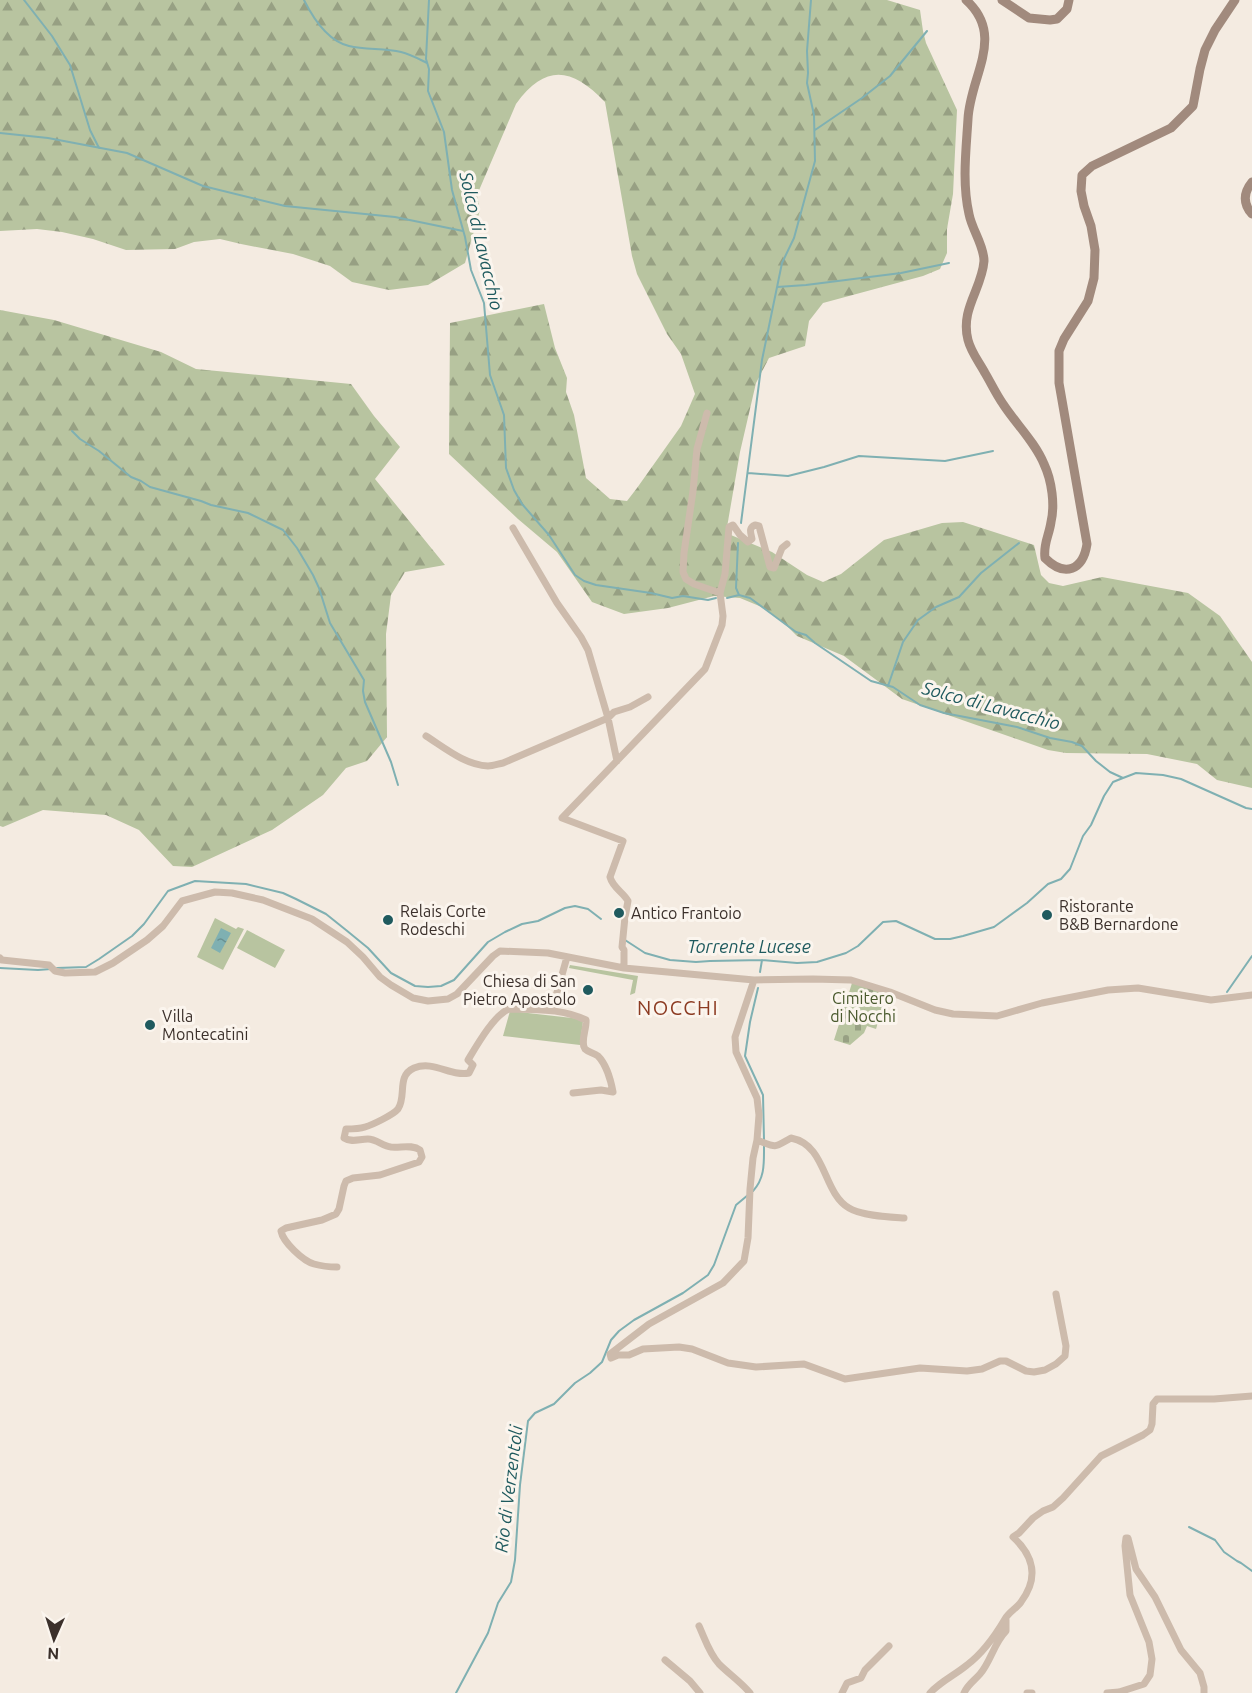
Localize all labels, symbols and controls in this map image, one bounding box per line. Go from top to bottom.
water label: Solco di Lavacchio [456,169,508,312]
water label: Solco di Lavacchio [919,677,1062,733]
place label: Ristorante B&B Bernardone [1059,897,1179,933]
place label: Relais Corte Rodeschi [400,902,486,938]
place label: Antico Frantoio [631,904,742,922]
marker: Antico Frantoio [612,906,626,920]
marker: Ristorante B&B Bernardone [1040,908,1054,922]
marker: Relais Corte Rodeschi [381,913,395,927]
water label: Torrente Lucese [687,936,811,956]
place label: Chiesa di San Pietro Apostolo [463,972,576,1008]
marker: Chiesa di San Pietro Apostolo [581,983,595,997]
park label: Cimitero di Nocchi [830,989,896,1025]
district label: NOCCHI [637,996,719,1019]
place label: Villa Montecatini [162,1007,248,1043]
marker: Villa Montecatini [143,1018,157,1032]
water label: Rio di Verzentoli [490,1424,526,1554]
north arrow [24,1609,84,1669]
text: N [47,1645,60,1663]

